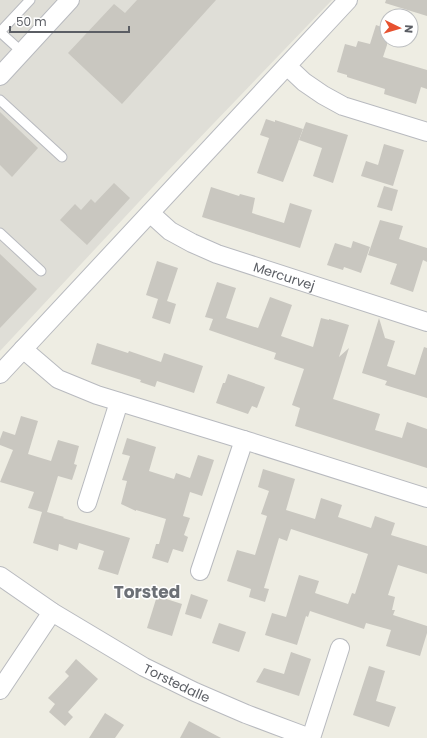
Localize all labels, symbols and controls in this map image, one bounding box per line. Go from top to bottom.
scale bar [10,8,129,34]
north arrow [379,8,419,48]
text: 50 m [16,13,47,30]
text: N [401,24,417,34]
street label: Mercurvej [251,257,318,295]
district label: Torsted [114,580,180,604]
street label: Torstedalle [140,659,213,707]

